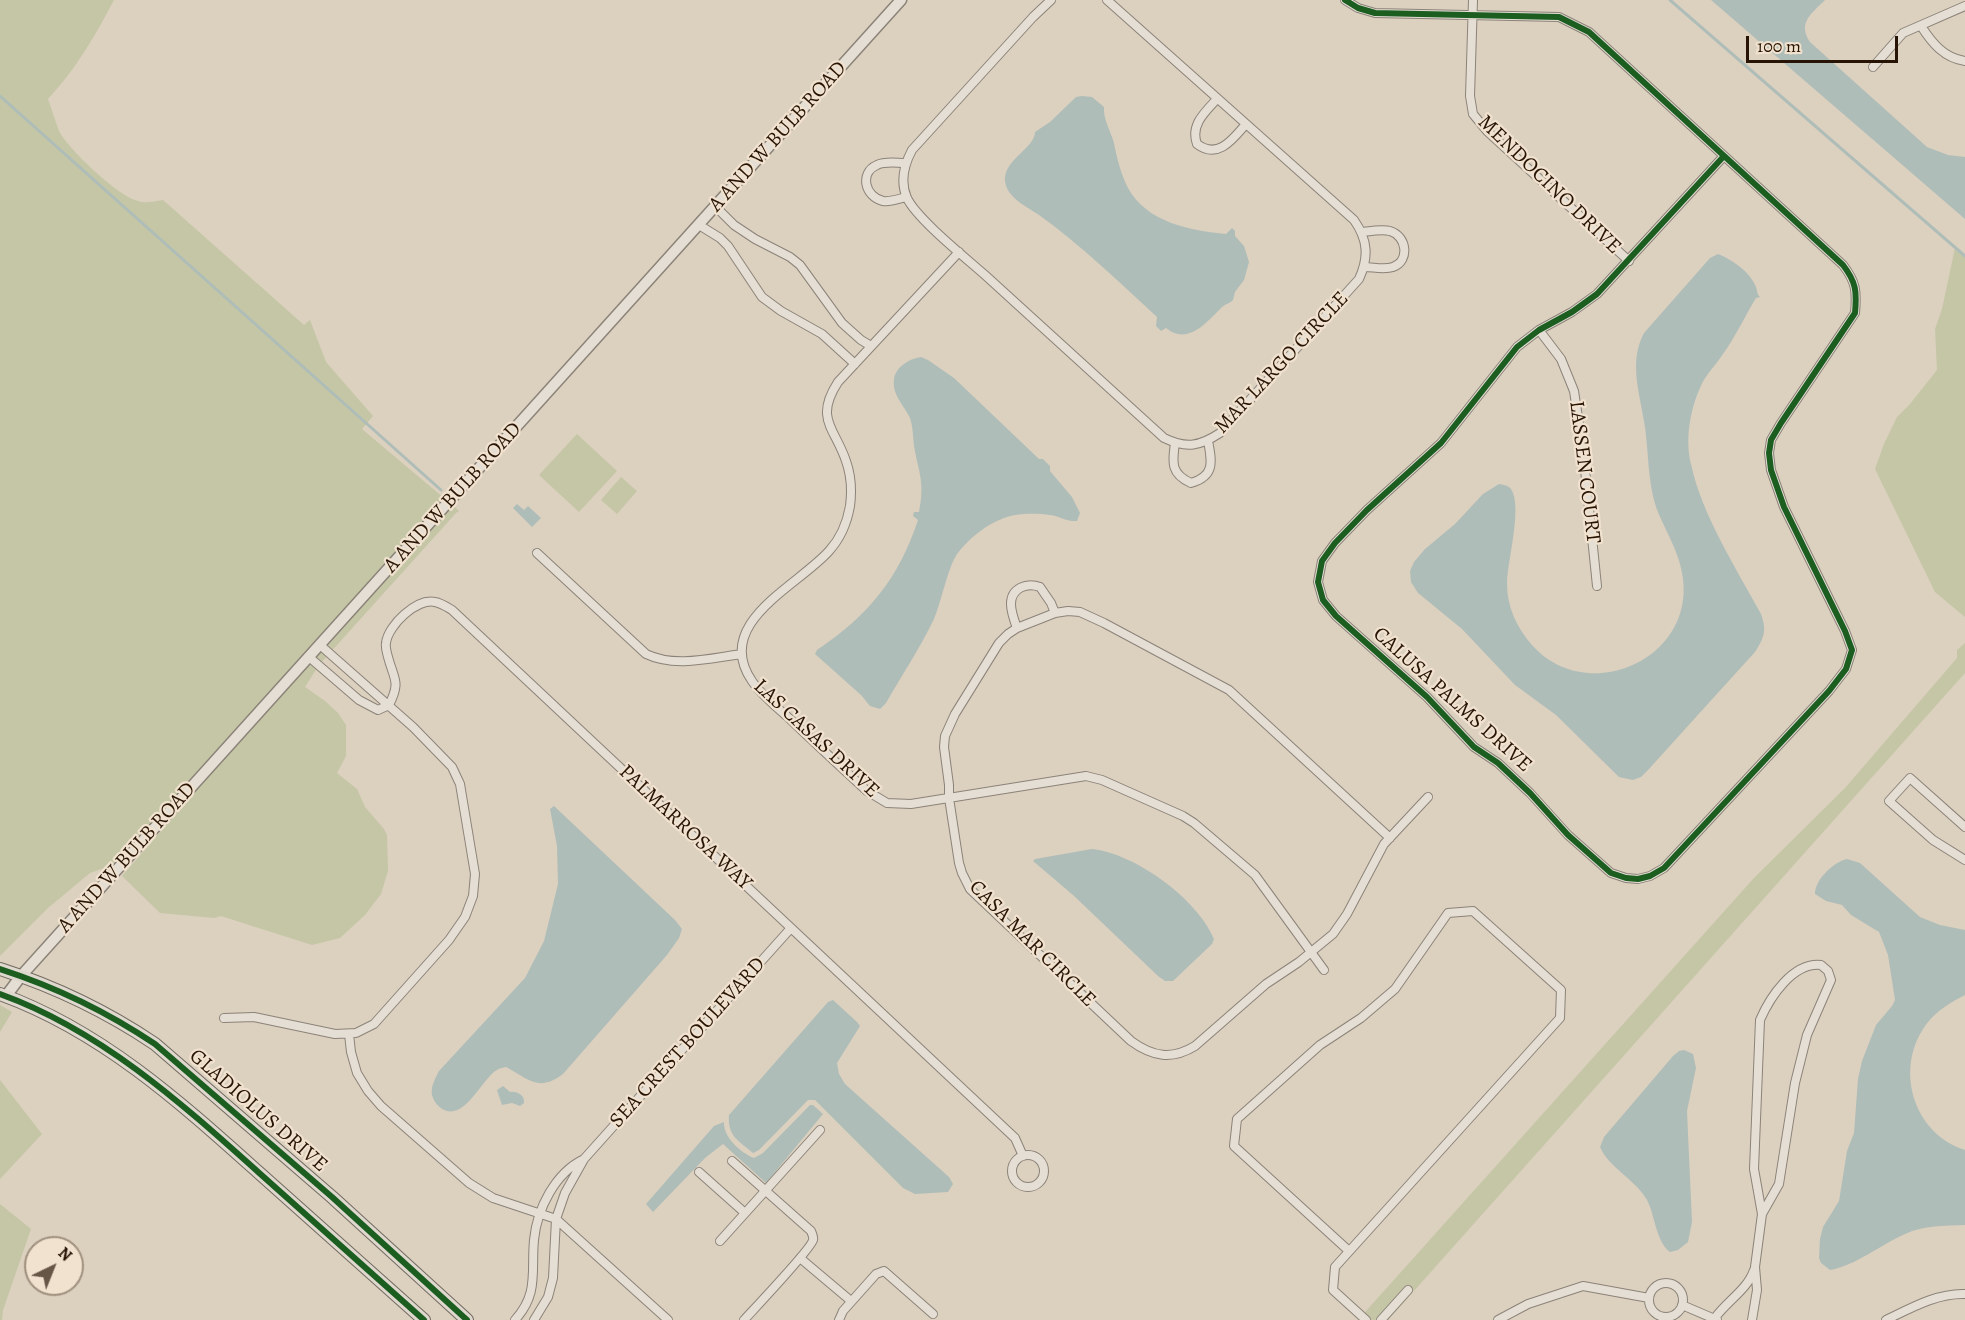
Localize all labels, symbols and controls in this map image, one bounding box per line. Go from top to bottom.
scale bar [1749,24,1900,62]
text: 100 m [1757,34,1801,58]
street label: A AND W BULB ROAD [704,56,852,218]
street label: MENDOCINO DRIVE [1472,110,1626,260]
street label: MAR LARGO CIRCLE [1210,287,1354,439]
street label: LASSEN COURT [1563,399,1605,545]
street label: A AND W BULB ROAD [379,417,527,579]
street label: CALUSA PALMS DRIVE [1367,622,1537,778]
street label: LAS CASAS DRIVE [748,674,884,804]
street label: PALMARROSA WAY [613,760,757,896]
street label: A AND W BULB ROAD [53,777,201,939]
street label: CASA MAR CIRCLE [963,875,1101,1013]
street label: SEA CREST BOULEVARD [605,952,771,1134]
street label: GLADIOLUS DRIVE [184,1044,332,1178]
north arrow [24,1236,84,1296]
text: N [53,1242,77,1266]

